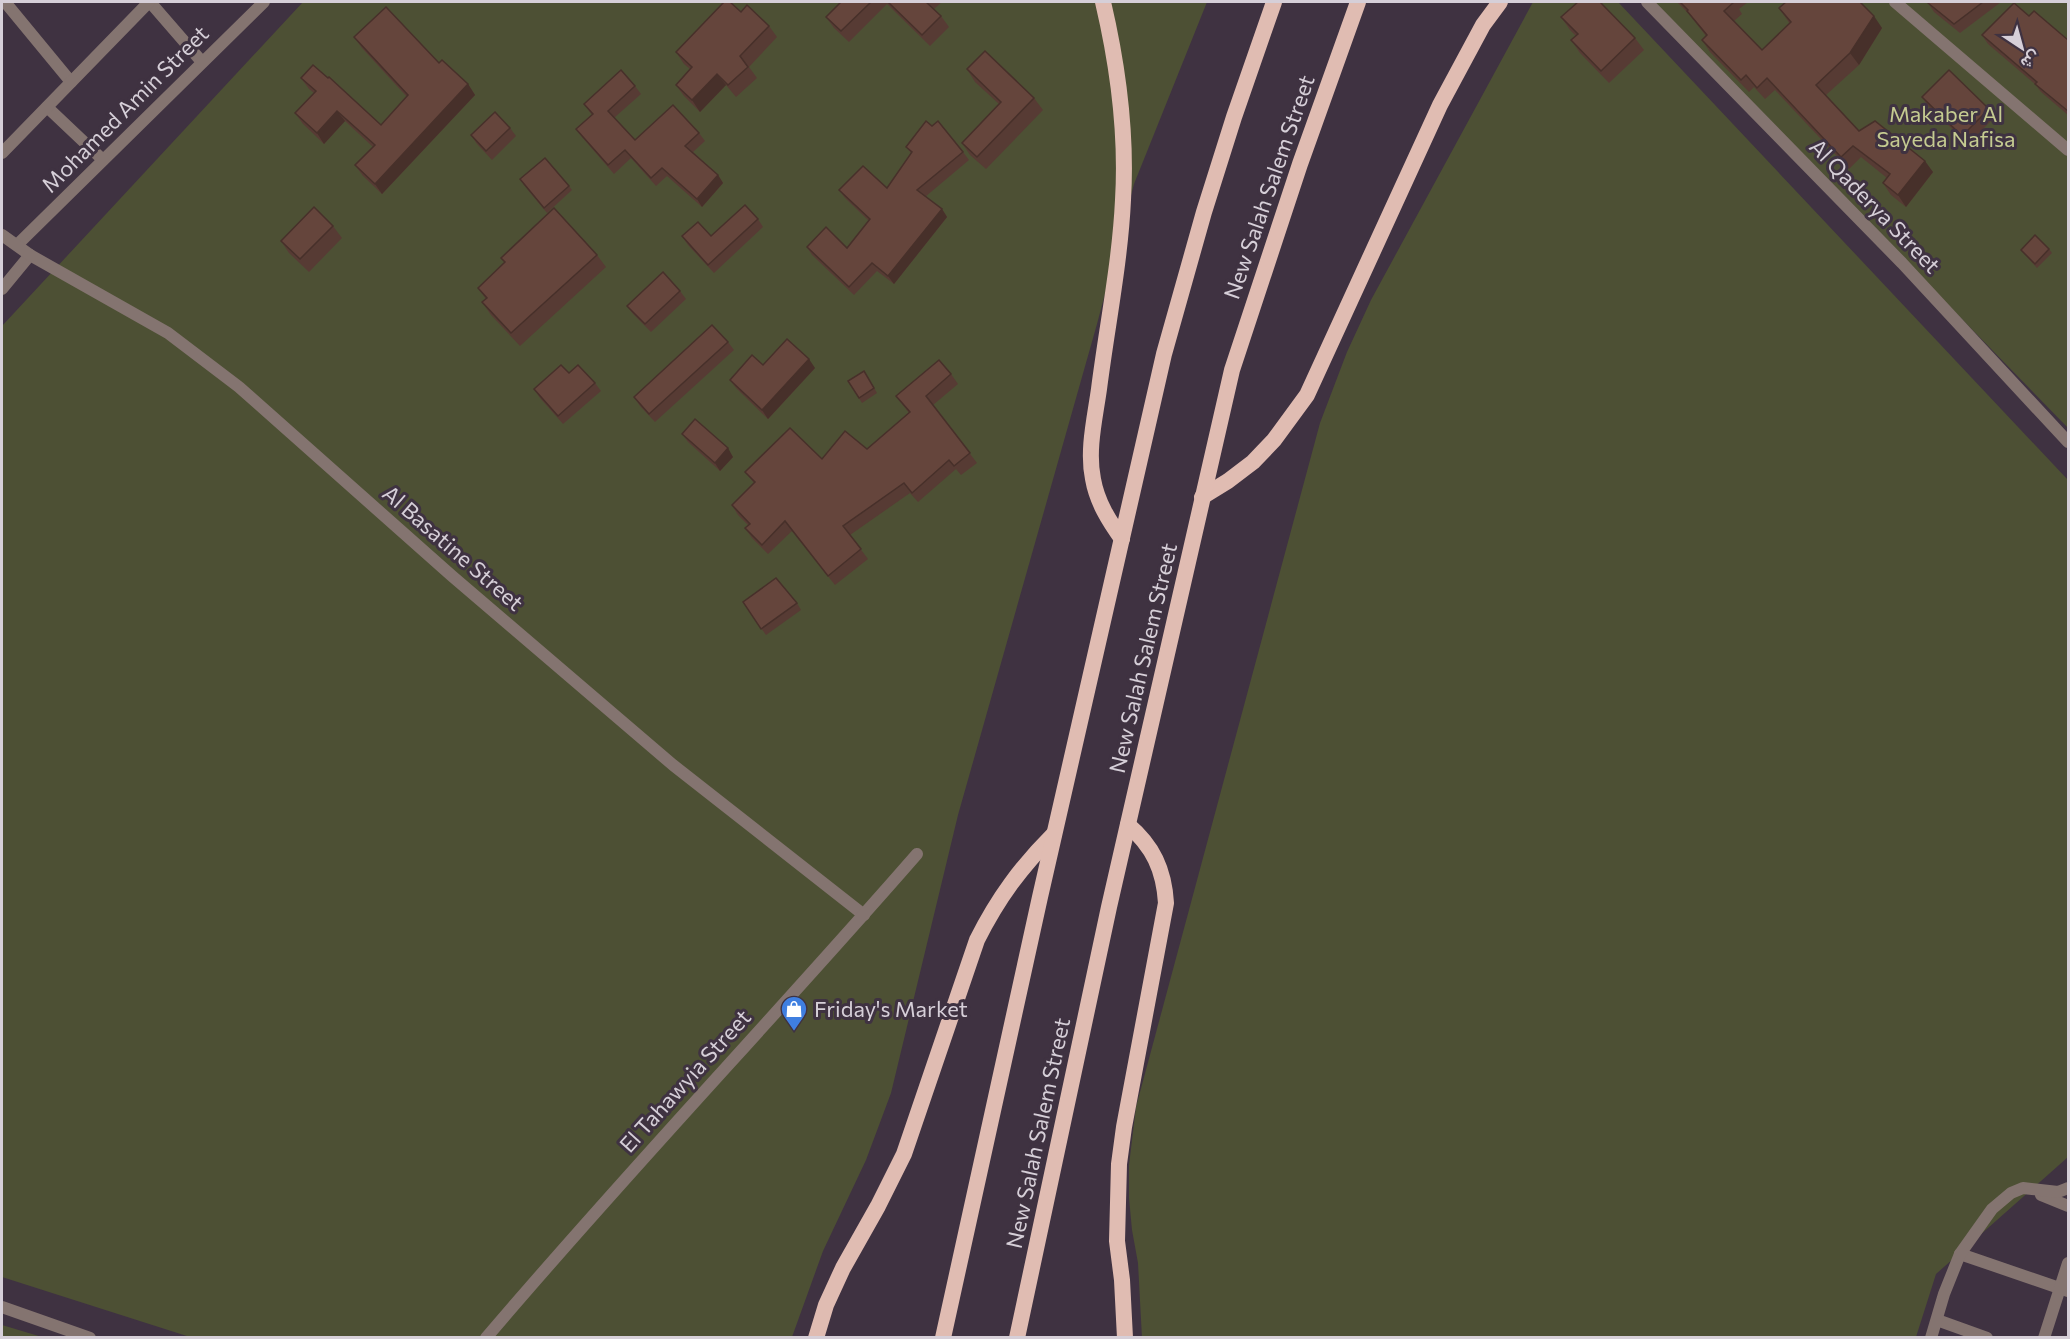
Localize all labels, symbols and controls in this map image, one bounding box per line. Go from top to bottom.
north arrow [1992,18,2052,78]
street label: Mohamed Amin Street [36,20,214,198]
text: ش [2017,46,2044,74]
street label: New Salah Salem Street [1217,71,1320,302]
park label: Makaber Al Sayeda Nafisa [1876,100,2016,152]
street label: Al Qaderya Street [1804,133,1946,279]
street label: Al Basatine Street [377,479,529,616]
street label: New Salah Salem Street [1103,540,1182,776]
shop icon: Friday's Market [779,994,809,1032]
place label: Friday's Market [814,995,968,1022]
street label: El Tahawyia Street [613,1004,756,1158]
street label: New Salah Salem Street [1000,1015,1075,1251]

